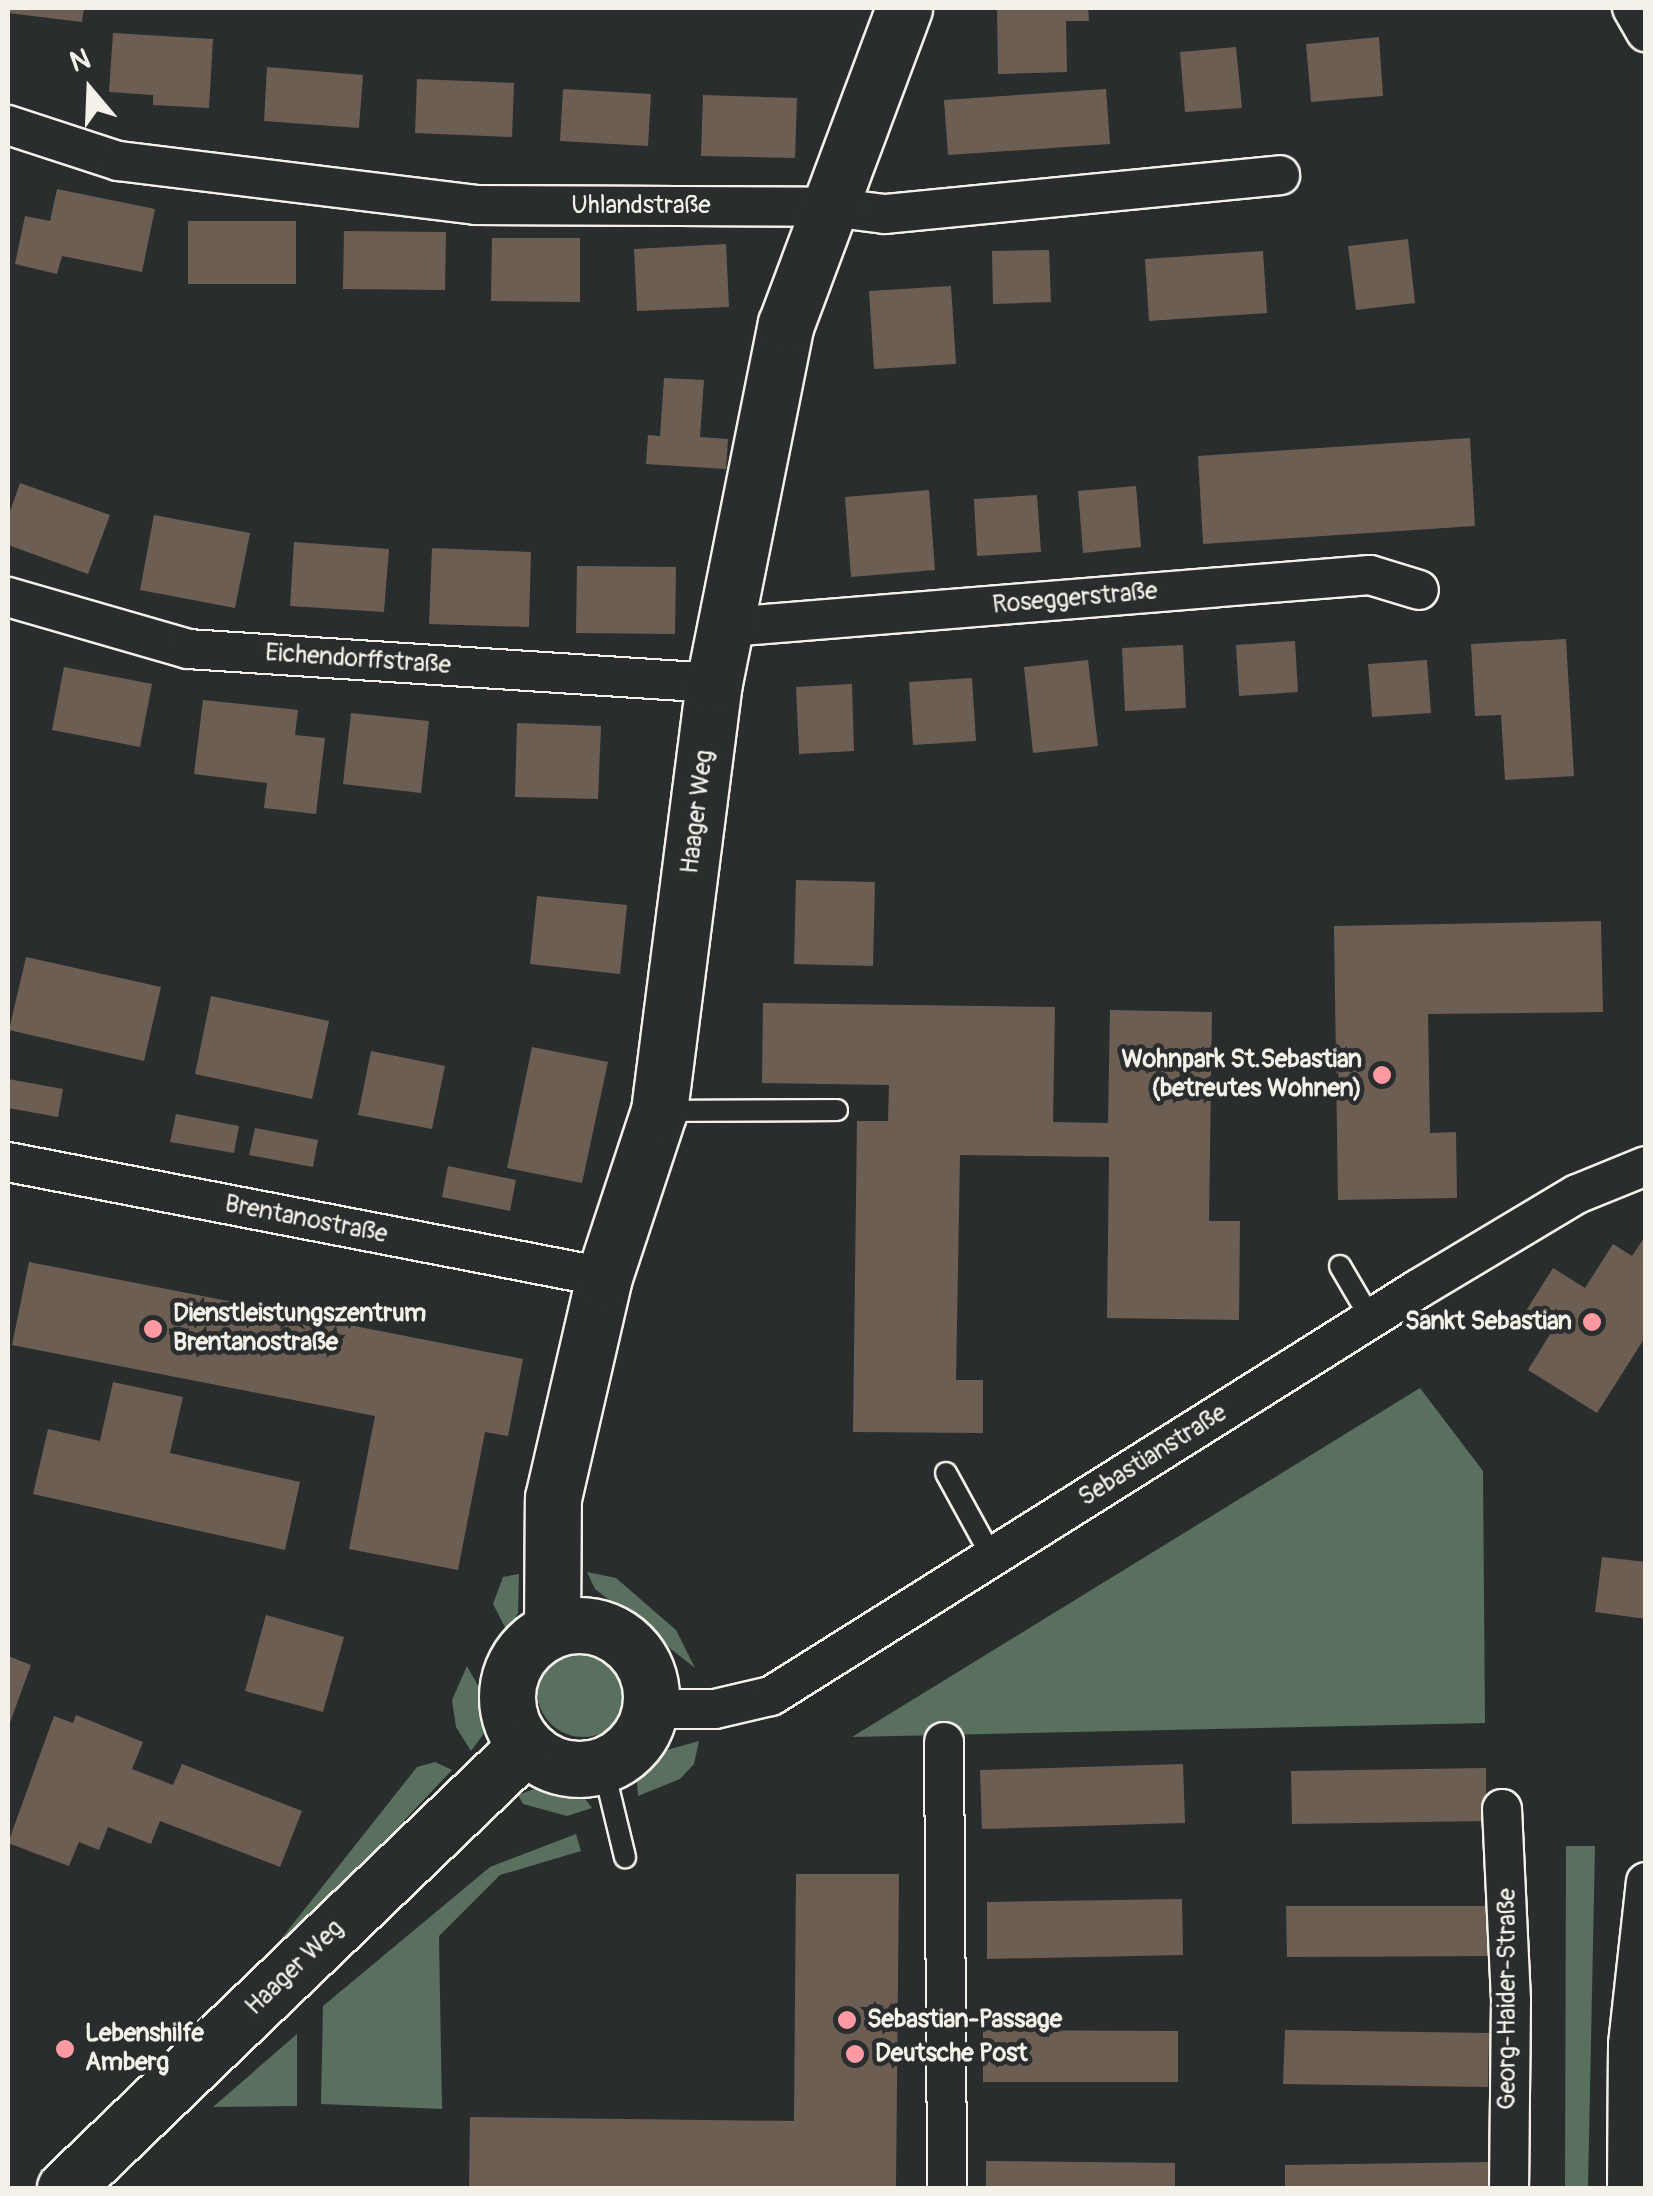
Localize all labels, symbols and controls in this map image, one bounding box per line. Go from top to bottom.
north arrow [40,40,140,140]
text: N [65,42,95,81]
street label: Uhlandstraße [571,191,711,221]
street label: Roseggerstraße [991,577,1159,621]
street label: Eichendorffstraße [264,639,452,681]
street label: Haager Weg [676,748,720,876]
place label: Wohnpark St.Sebastian (betreutes Wohnen) [1122,1046,1362,1105]
marker: Wohnpark St.Sebastian (betreutes Wohnen) [1371,1064,1393,1086]
street label: Brentanostraße [222,1190,390,1250]
place label: Dienstleistungszentrum Brentanostraße [173,1300,426,1359]
place label: Sankt Sebastian [1405,1307,1572,1337]
marker: Sankt Sebastian [1581,1311,1603,1333]
marker: Dienstleistungszentrum Brentanostraße [142,1318,164,1340]
street label: Sebastianstraße [1073,1399,1233,1513]
street label: Georg-Haider-Straße [1493,1888,1523,2110]
street label: Haager Weg [240,1914,350,2022]
place label: Sebastian-Passage [867,2005,1062,2035]
marker: Sebastian-Passage [836,2009,858,2031]
place label: Lebenshilfe Amberg [85,2020,204,2079]
marker: Lebenshilfe Amberg [54,2038,76,2060]
place label: Deutsche Post [875,2039,1027,2069]
marker: Deutsche Post [844,2043,866,2065]

